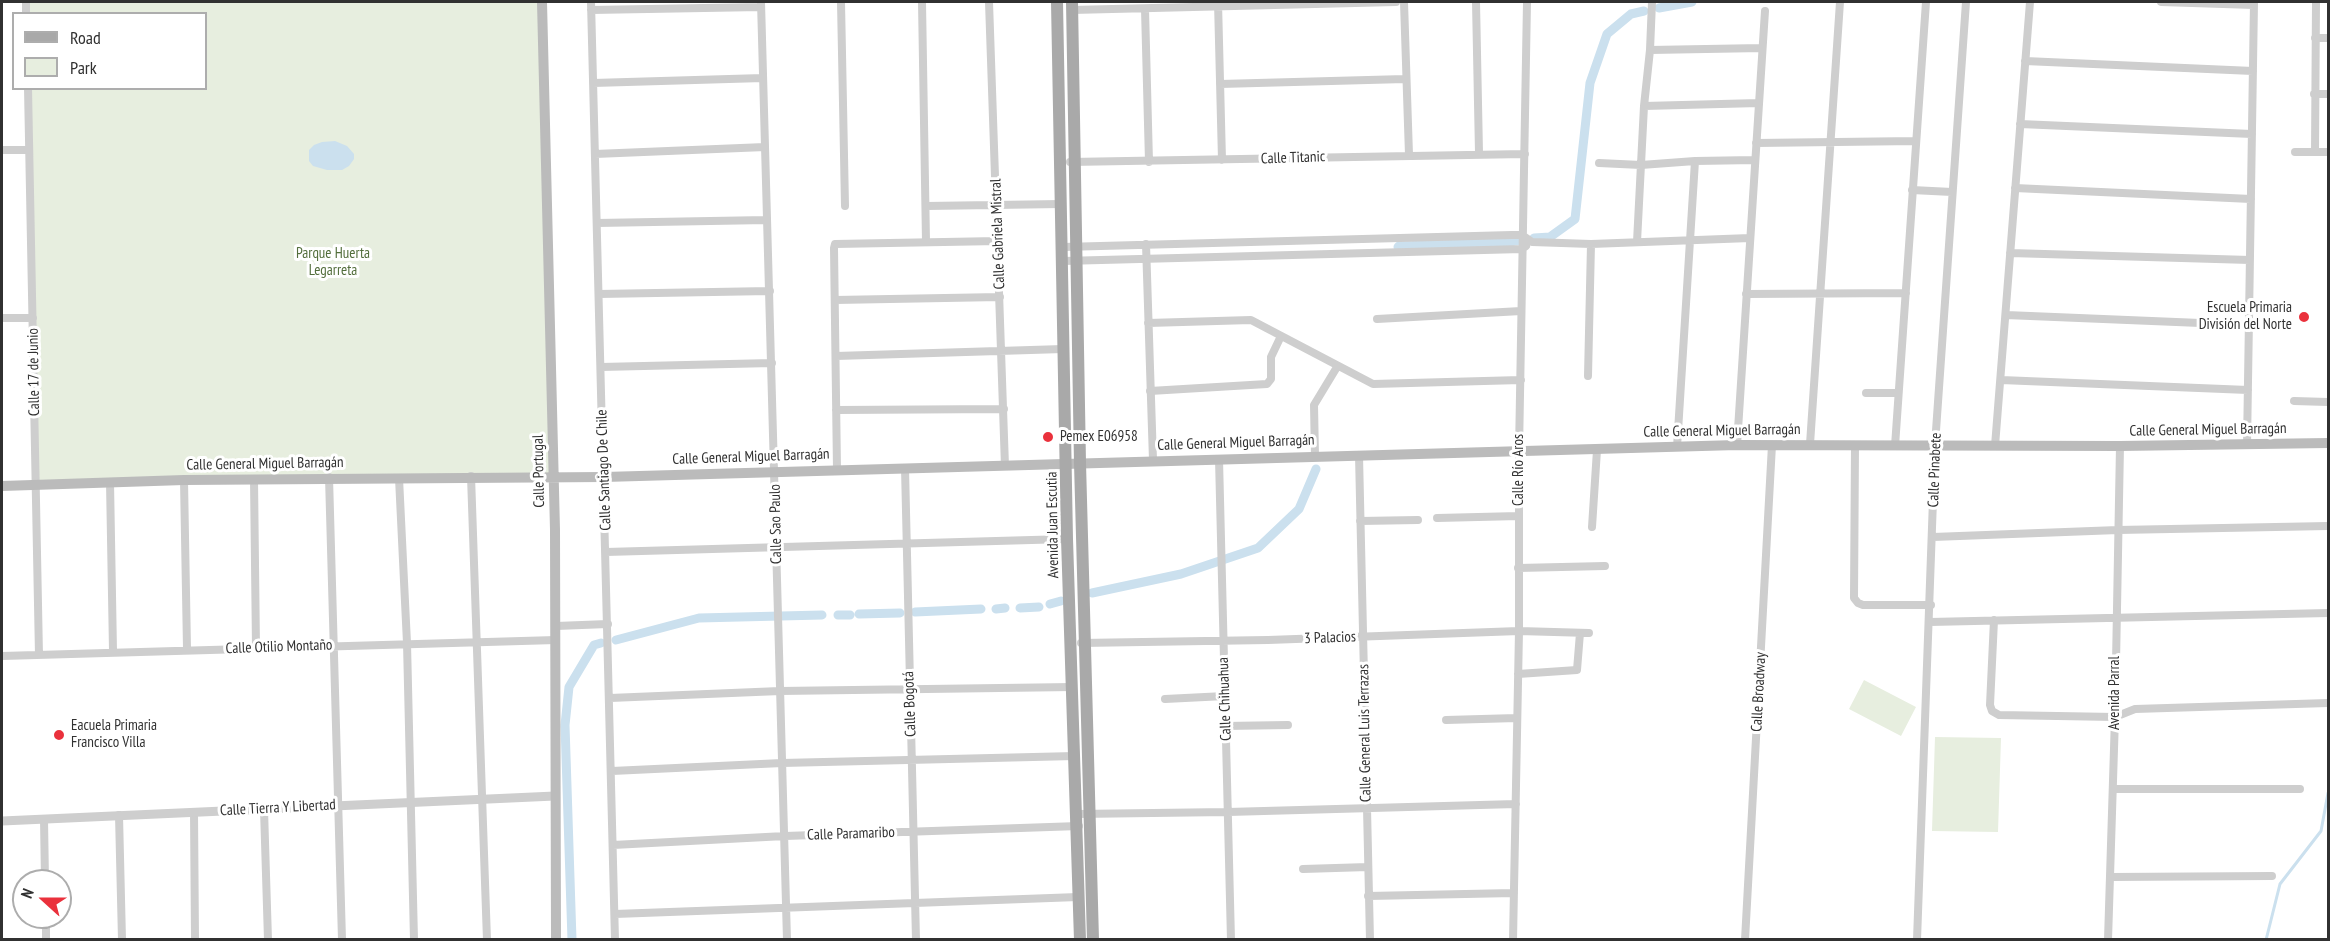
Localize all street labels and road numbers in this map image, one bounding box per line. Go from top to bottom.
street label: Calle Titanic [1261,148,1325,168]
street label: Calle Gabriela Mistral [987,178,1009,290]
street label: Calle 17 de Junio [24,328,44,416]
street label: Calle Santiago De Chile [593,409,615,531]
street label: Calle General Miguel Barragán [2129,420,2287,440]
street label: Calle General Miguel Barragán [1643,421,1801,441]
street label: Calle General Miguel Barragán [1157,431,1315,455]
street label: Calle Pinabete [1925,432,1945,508]
street label: Calle Portugal [529,434,549,508]
street label: Calle Río Aros [1510,434,1528,506]
street label: Calle General Miguel Barragán [672,445,830,469]
street label: Calle General Miguel Barragán [186,454,344,474]
street label: Avenida Juan Escutia [1043,471,1063,579]
street label: Calle Sao Paulo [766,484,786,564]
street label: 3 Palacios [1304,628,1356,648]
street label: Calle Otilio Montaño [225,636,333,658]
street label: Calle Broadway [1748,652,1770,732]
street label: Avenida Parral [2106,656,2124,730]
street label: Calle Chihuahua [1215,657,1235,741]
street label: Calle General Luis Terrazas [1355,664,1375,802]
street label: Calle Bogotá [900,671,920,737]
street label: Calle Tierra Y Libertad [220,796,336,820]
street label: Calle Paramaribo [807,823,895,845]

